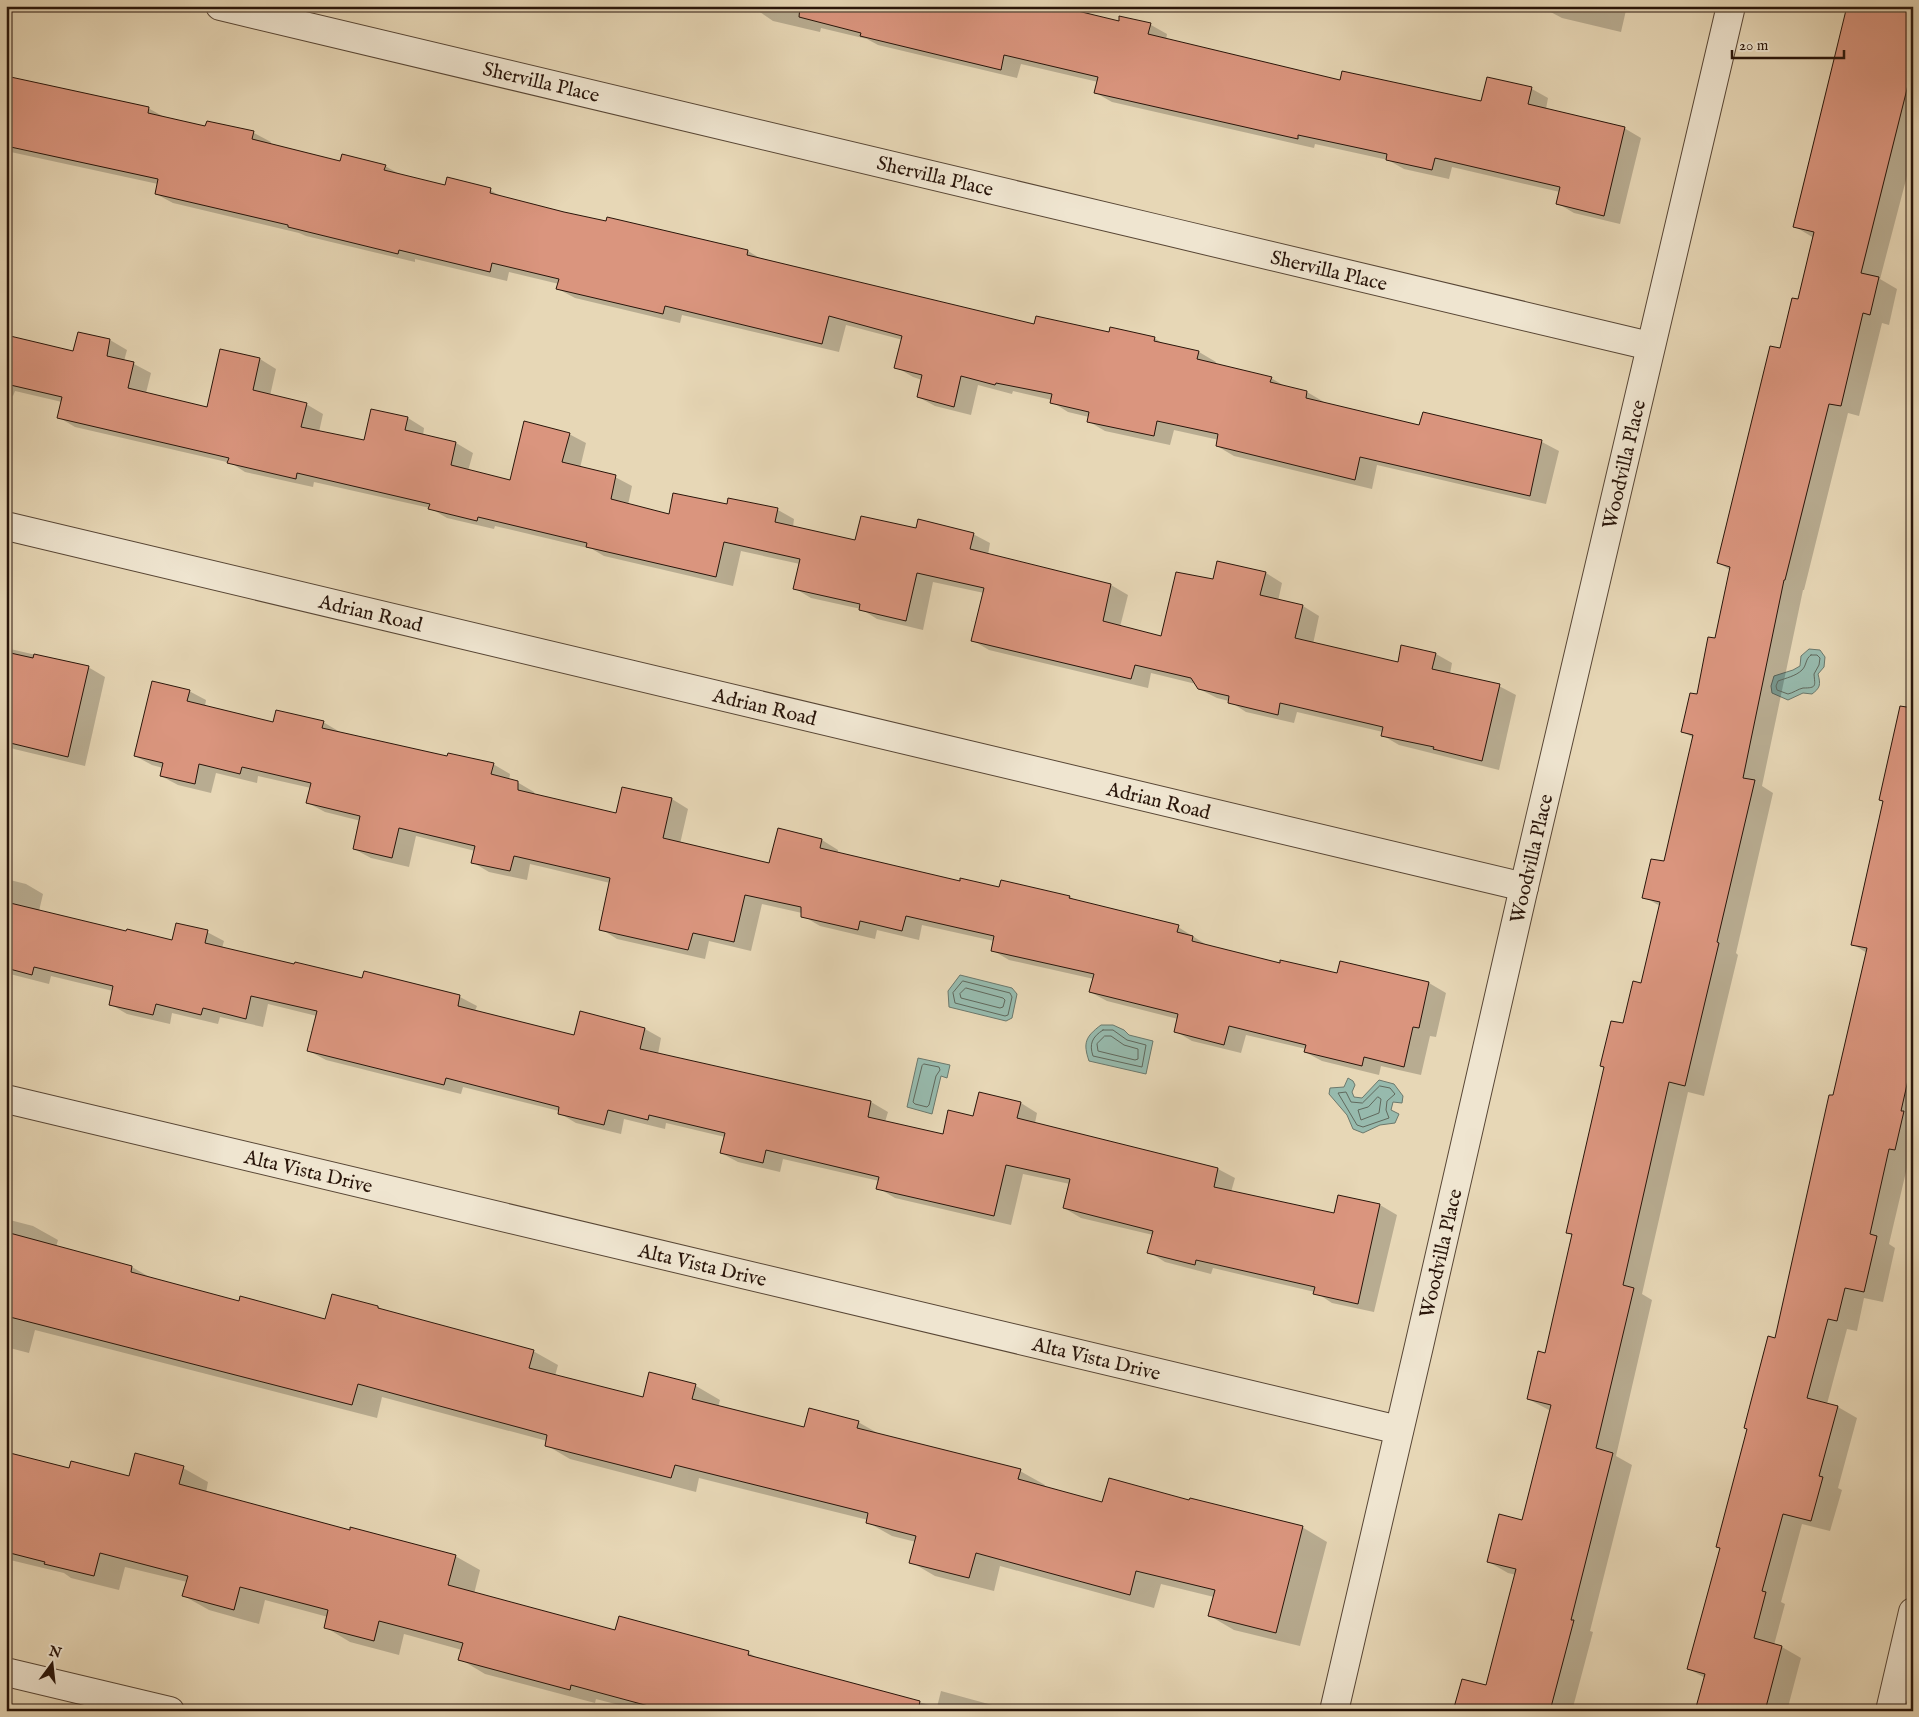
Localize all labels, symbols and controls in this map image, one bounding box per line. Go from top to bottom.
scale bar [1732,28,1844,60]
text: 20 m [1739,36,1769,55]
street label: Shervilla Place [480,57,602,109]
street label: Shervilla Place [874,151,996,203]
street label: Shervilla Place [1268,245,1389,297]
street label: Woodvilla Place [1598,397,1652,532]
street label: Adrian Road [315,590,425,639]
street label: Adrian Road [709,683,819,732]
street label: Adrian Road [1103,777,1213,826]
street label: Woodvilla Place [1505,792,1559,926]
street label: Alta Vista Drive [241,1145,375,1200]
street label: Woodvilla Place [1415,1186,1469,1321]
street label: Alta Vista Drive [635,1238,769,1293]
street label: Alta Vista Drive [1029,1332,1163,1387]
north arrow [28,1640,78,1690]
text: N [46,1642,63,1663]

